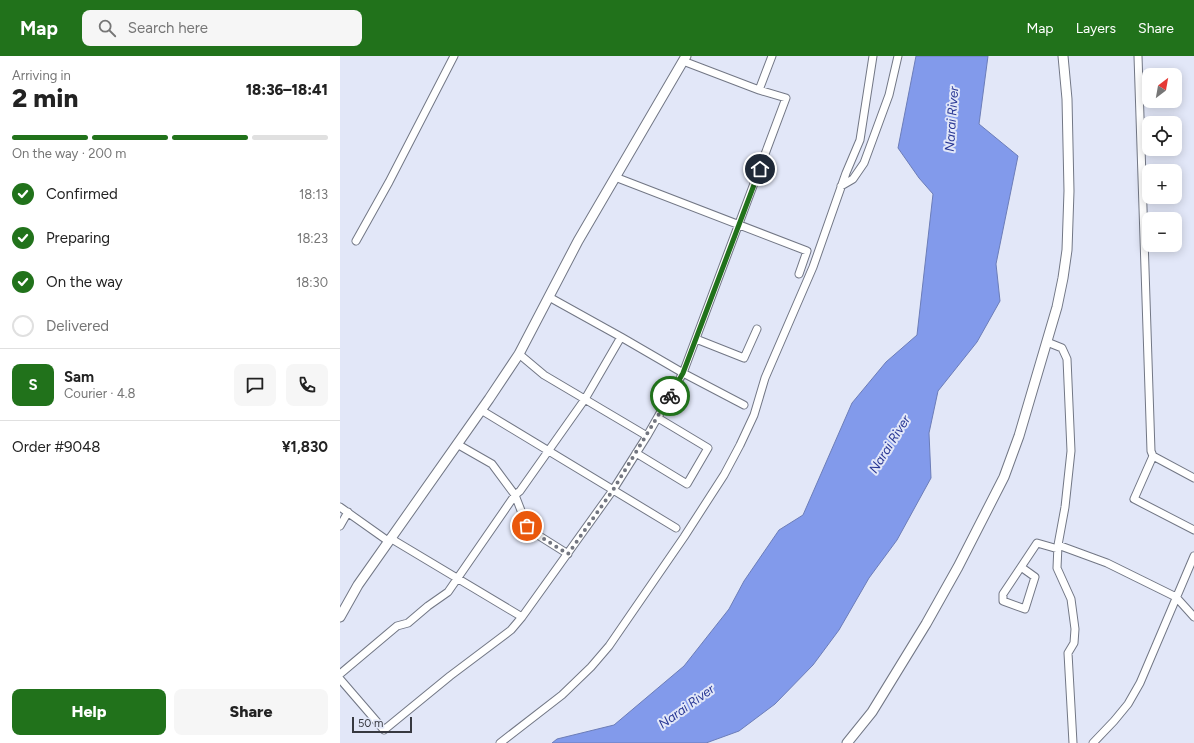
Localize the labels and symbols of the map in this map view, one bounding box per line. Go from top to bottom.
north arrow [1142,68,1182,108]
water label: Narai River [942,85,961,152]
pin [743,152,777,186]
courier [650,376,690,416]
water label: Narai River [866,412,913,476]
pin [510,509,544,543]
water label: Narai River [655,681,718,732]
scale bar [352,715,412,734]

